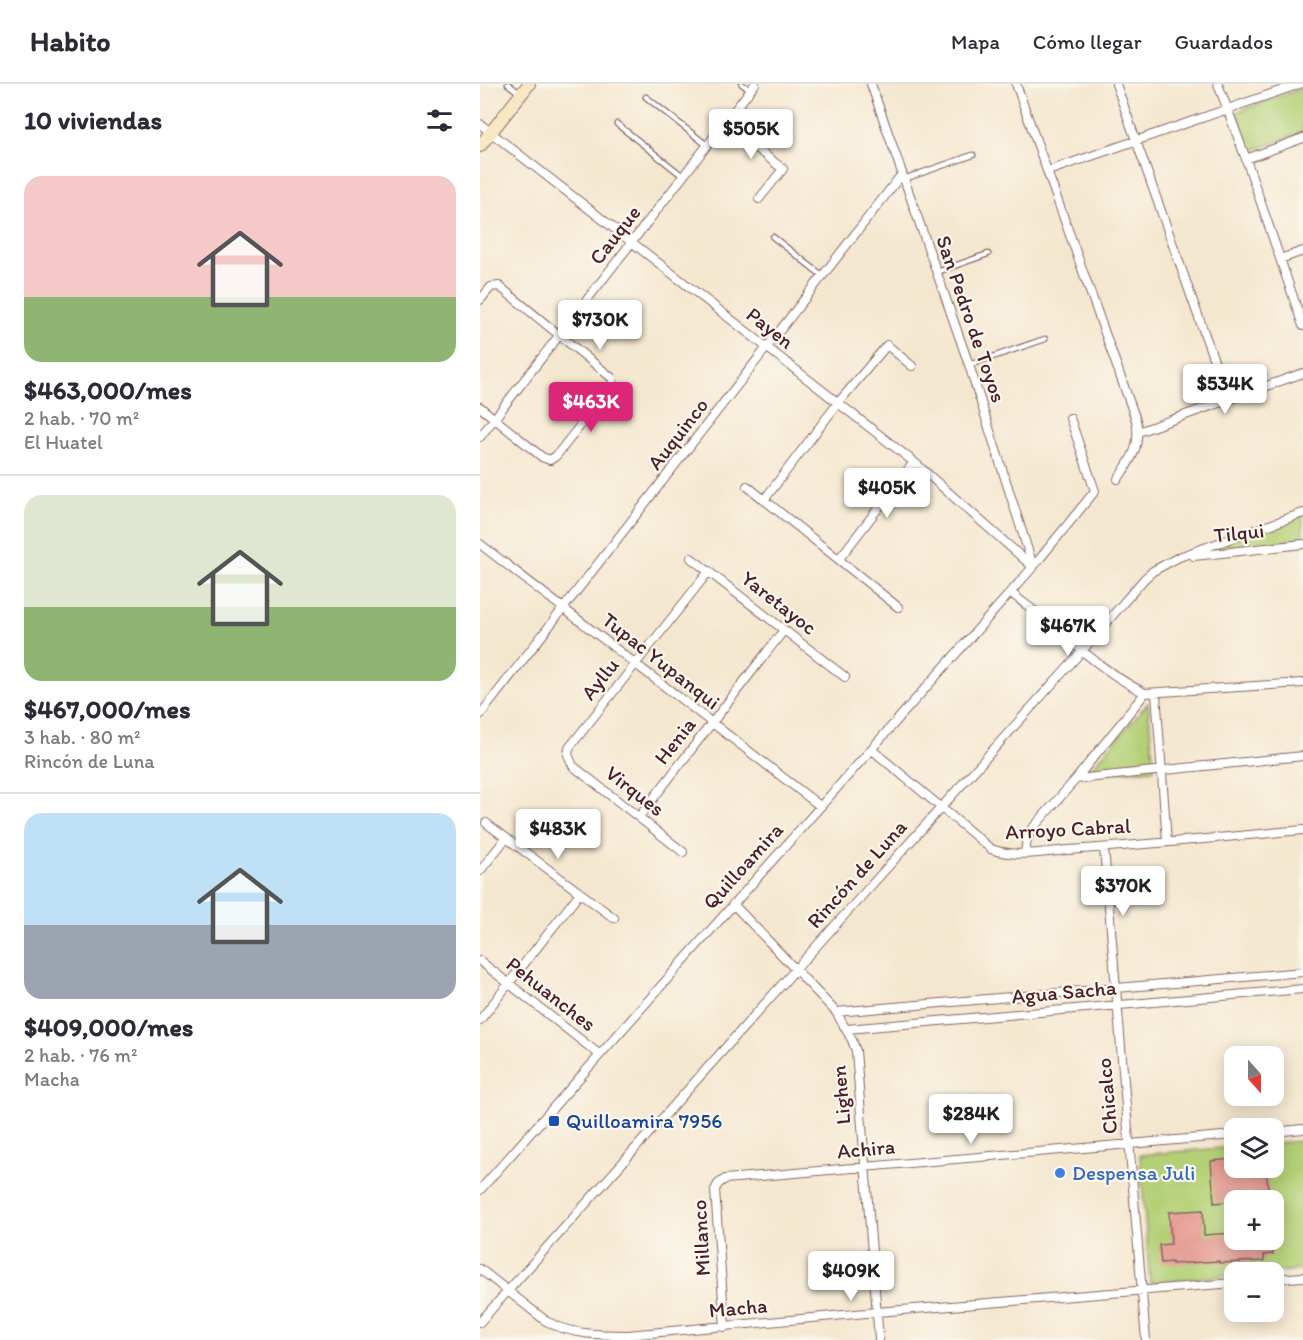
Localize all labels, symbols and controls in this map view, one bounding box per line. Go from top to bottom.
text: Habito [30,24,110,58]
text: Mapa [951,29,1000,54]
text: Cómo llegar [1033,29,1142,54]
text: Guardados [1175,29,1273,54]
text: 10 viviendas [24,104,162,136]
icon: filters [423,104,456,137]
pin: $505K [709,109,793,160]
text: $505K [723,116,779,140]
street label: Cauque [584,200,645,269]
icon: home [186,215,294,323]
street label: San Pedro de Toyos [931,232,1012,406]
pin: $730K [558,300,642,351]
street label: Payen [742,301,799,354]
text: $730K [572,307,628,331]
pin: $534K [1183,364,1267,415]
text: $534K [1197,371,1253,395]
text: $463,000/mes [24,374,192,406]
pin: $463K [549,382,633,433]
text: $463K [563,389,619,413]
street label: Auquinco [642,393,713,475]
text: 2 hab. · 70 m² [24,406,139,430]
text: El Huatel [24,430,103,454]
pin: $405K [845,468,929,519]
text: $405K [858,475,916,499]
street label: Tilqui [1212,517,1265,548]
icon: home [186,534,294,642]
street label: Yaretayoc [737,565,822,640]
pin: $467K [1026,606,1110,657]
street label: Tupac Yupanqui [597,607,725,714]
text: $467K [1040,613,1096,637]
street label: Ayllu [575,652,624,705]
text: $467,000/mes [24,693,190,725]
street label: Henia [649,712,701,769]
text: 3 hab. · 80 m² [24,725,141,749]
text: Rincón de Luna [24,749,155,773]
street label: Virques [601,760,670,821]
pin: $483K [516,809,600,860]
street label: Arroyo Cabral [1004,813,1132,844]
street label: Rincón de Luna [801,814,912,933]
text: $483K [530,816,586,840]
street label: Quilloamira [697,817,788,914]
icon: home [186,852,294,960]
pin: $370K [1081,866,1165,917]
text: $370K [1095,873,1151,897]
street label: Pehuanches [502,951,601,1036]
street label: Agua Sacha [1010,974,1118,1009]
text: $409,000/mes [24,1011,193,1043]
text: 2 hab. · 76 m² [24,1043,137,1067]
north arrow [1224,1046,1284,1106]
map controls [1224,1046,1284,1322]
street label: Chicalco [1091,1057,1122,1135]
street label: Lighen [825,1064,856,1126]
text: Macha [24,1067,80,1091]
pin: $284K [929,1094,1013,1145]
text: $284K [943,1101,999,1125]
place label: Quilloamira 7956 [566,1108,722,1133]
marker: Quilloamira 7956 [547,1114,561,1128]
button: layers [1224,1118,1284,1178]
street label: Achira [836,1134,896,1163]
place label: Despensa Juli [1072,1160,1196,1185]
marker: Despensa Juli [1053,1166,1067,1180]
button: + [1224,1190,1284,1250]
street label: Millanco [686,1199,715,1277]
pin: $409K [809,1251,893,1302]
text: $409K [822,1258,880,1282]
button: − [1224,1262,1284,1322]
street label: Macha [708,1293,768,1322]

